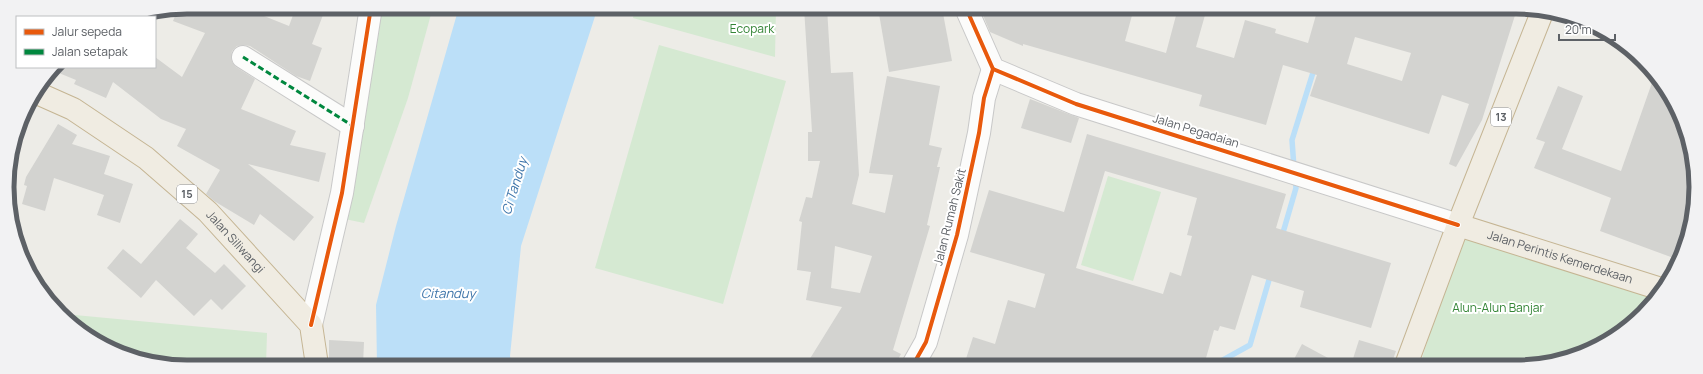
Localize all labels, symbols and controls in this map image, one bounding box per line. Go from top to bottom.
legend [16,16,156,68]
scale bar [1559,16,1615,42]
park label: Ecopark [730,20,775,37]
text: 20 m [1565,21,1592,38]
text: Jalur sepeda [52,23,122,40]
text: Jalan setapak [52,43,129,60]
road number: 13 [1491,108,1511,126]
street label: Jalan Pegadaian [1151,109,1241,152]
water label: Ci Tanduy [497,153,532,217]
street label: Jalan Rumah Sakit [929,166,970,267]
road number: 15 [177,185,197,203]
street label: Jalan Siliwangi [203,206,269,277]
street label: Jalan Perintis Kemerdekaan [1485,226,1635,288]
water label: Citanduy [421,284,478,302]
park label: Alun-Alun Banjar [1452,299,1545,316]

